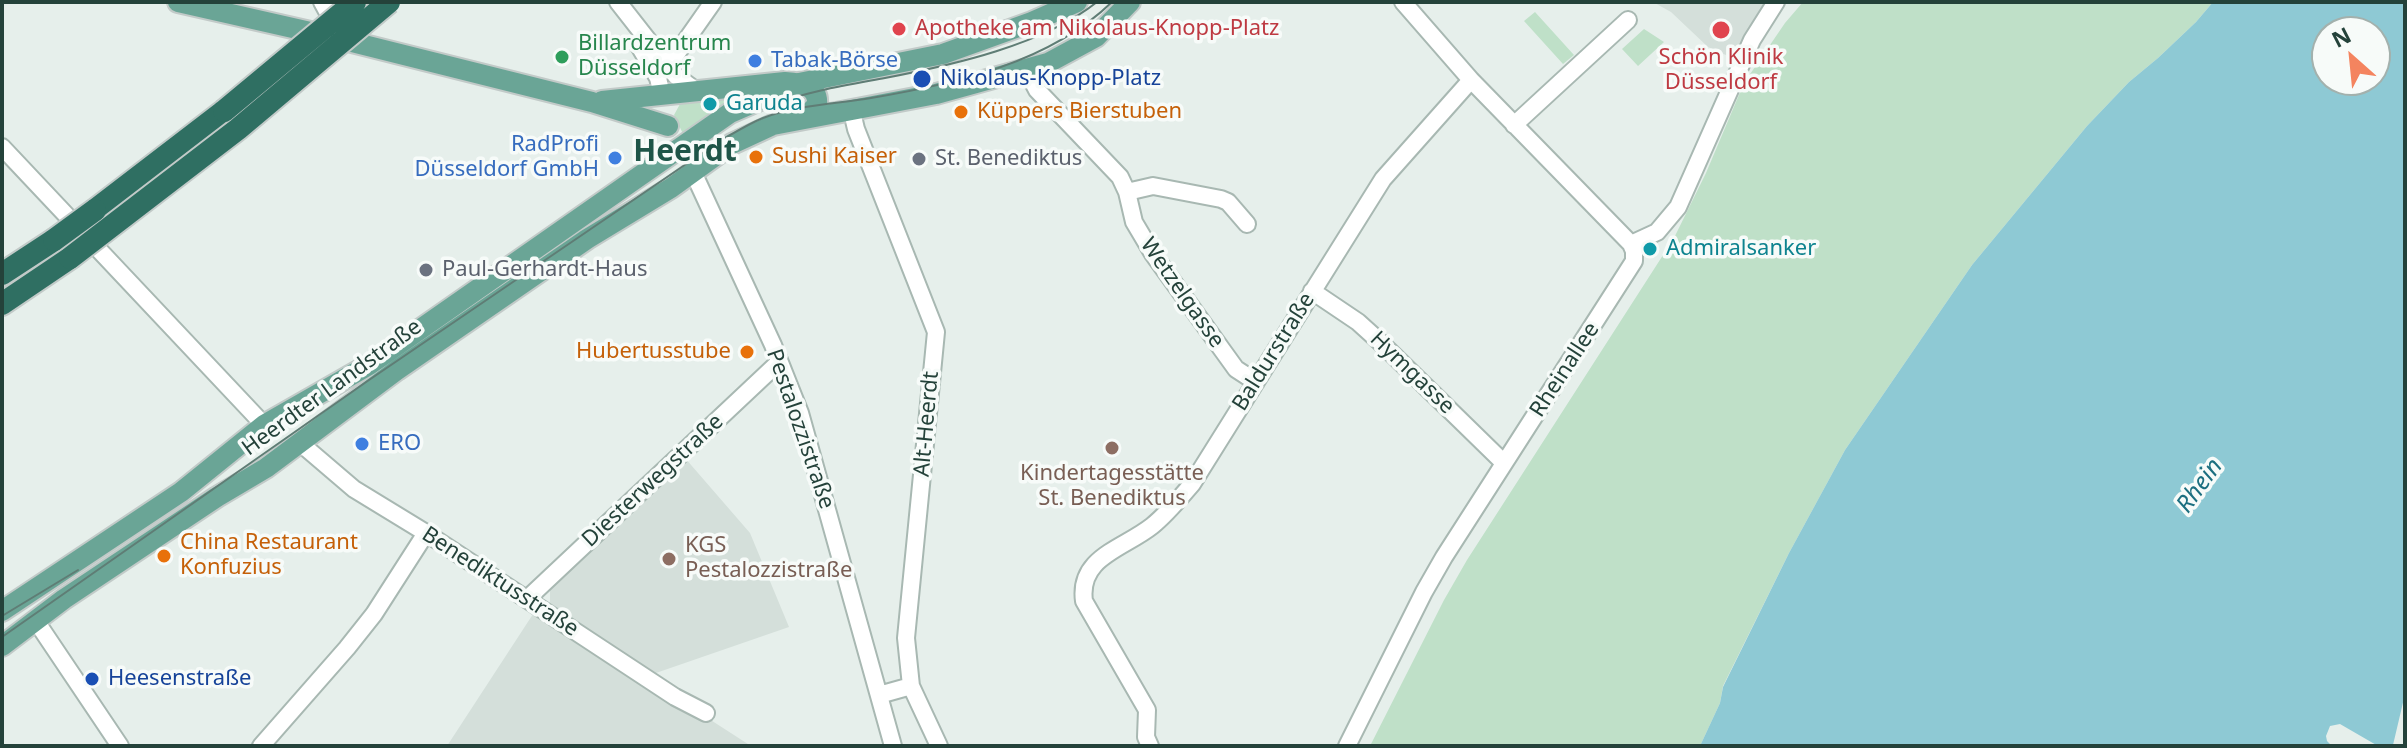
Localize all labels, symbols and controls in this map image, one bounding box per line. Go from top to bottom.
place label: Apotheke am Nikolaus-Knopp-Platz [915,16,1279,42]
north arrow [2311,16,2391,96]
marker: Schön Klinik Düsseldorf [1710,19,1732,41]
text: N [2326,19,2356,54]
marker: Apotheke am Nikolaus-Knopp-Platz [890,20,908,38]
place label: Billardzentrum Düsseldorf [578,31,731,82]
place label: Schön Klinik Düsseldorf [1659,45,1783,96]
marker: Billardzentrum Düsseldorf [553,48,571,66]
place label: Tabak-Börse [771,48,898,74]
marker: Tabak-Börse [746,52,764,70]
place label: Nikolaus-Knopp-Platz [940,66,1161,92]
marker: Nikolaus-Knopp-Platz [911,68,933,90]
place label: Garuda [726,91,803,117]
marker: Garuda [701,95,719,113]
place label: Küppers Bierstuben [977,99,1182,125]
marker: Küppers Bierstuben [952,103,970,121]
place label: RadProfi Düsseldorf GmbH [415,132,599,184]
district label: Heerdt [633,134,737,170]
place label: Sushi Kaiser [772,144,897,170]
place label: St. Benediktus [935,146,1082,172]
marker: Sushi Kaiser [747,148,765,166]
marker: RadProfi Düsseldorf GmbH [606,149,624,167]
marker: St. Benediktus [910,150,928,168]
street label: Wetzelgasse [1134,233,1230,353]
place label: Admiralsanker [1666,236,1816,262]
marker: Admiralsanker [1641,240,1659,258]
place label: Paul-Gerhardt-Haus [442,257,647,283]
marker: Paul-Gerhardt-Haus [417,261,435,279]
street label: Baldurstraße [1227,288,1321,416]
street label: Heerdter Landstraße [237,314,427,462]
street label: Rheinallee [1525,318,1605,422]
street label: Hymgasse [1364,326,1460,420]
place label: Hubertusstube [576,339,731,365]
marker: Hubertusstube [738,343,756,361]
street label: Pestalozzistraße [760,346,840,512]
street label: Alt-Heerdt [909,370,945,478]
street label: Diesterwegstraße [577,409,729,553]
place label: ERO [378,431,421,457]
marker: ERO [353,435,371,453]
marker: Kindertagesstätte St. Benediktus [1103,439,1121,457]
water label: Rhein [2171,453,2229,519]
place label: Kindertagesstätte St. Benediktus [1020,461,1204,512]
street label: Benediktusstraße [417,522,583,642]
place label: China Restaurant Konfuzius [180,530,358,582]
place label: KGS Pestalozzistraße [685,533,852,584]
marker: China Restaurant Konfuzius [155,547,173,565]
marker: KGS Pestalozzistraße [660,550,678,568]
place label: Heesenstraße [108,666,251,692]
marker: Heesenstraße [83,670,101,688]

